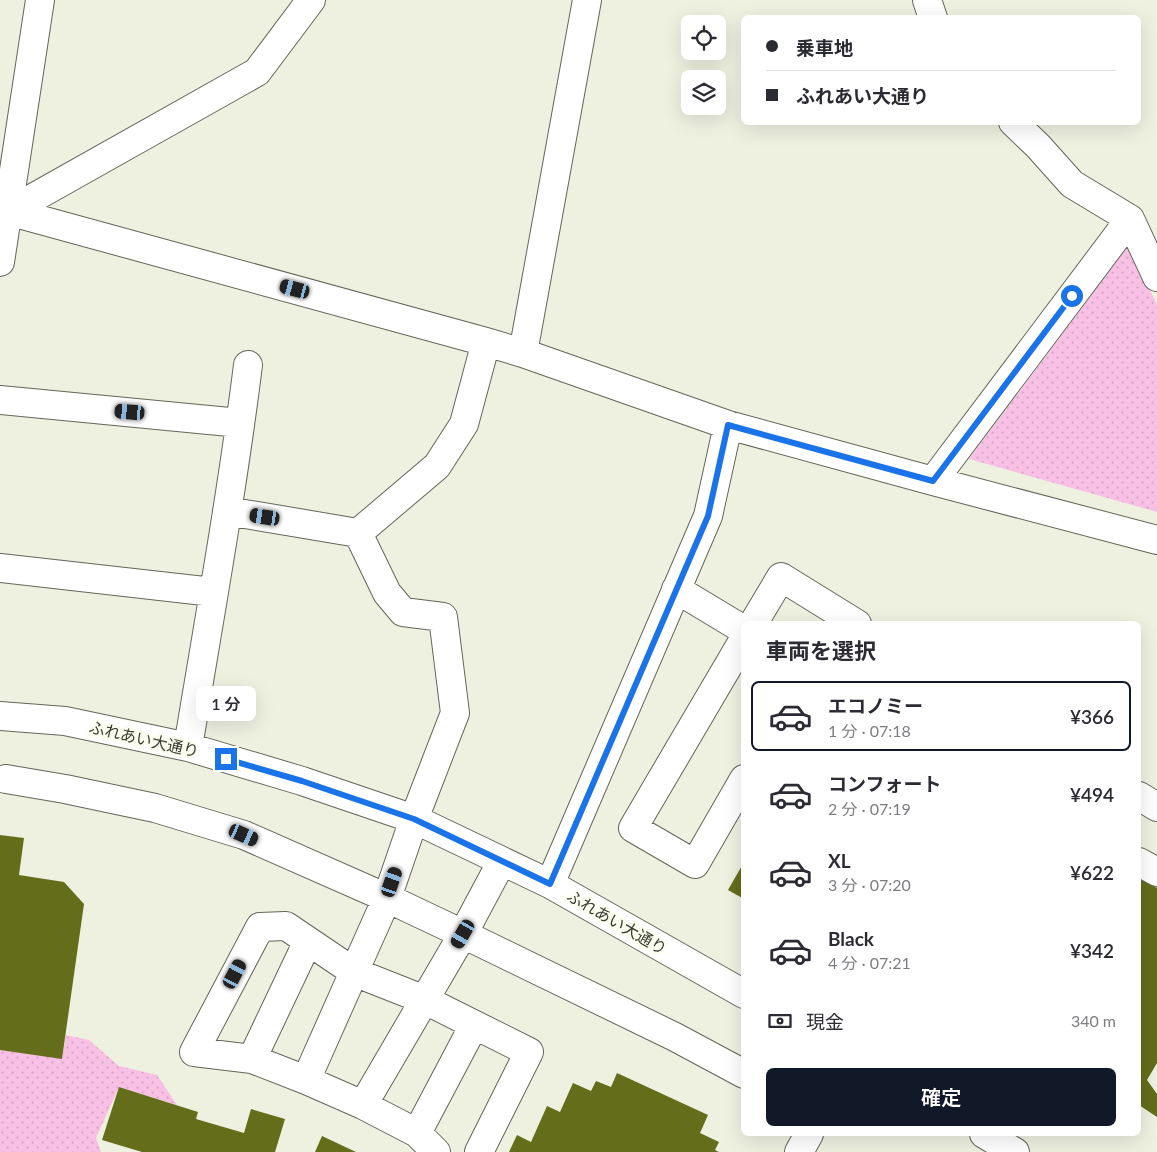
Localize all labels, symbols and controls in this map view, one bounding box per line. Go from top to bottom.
map controls [681,15,726,115]
button: locate [681,15,726,60]
text: 乗車地 [796,36,853,59]
button: layers [681,70,726,115]
text: ふれあい大通り [796,84,929,107]
car [278,278,311,300]
route start [1061,285,1083,307]
car [114,403,145,421]
car [249,507,280,527]
text: 車両を選択 [766,637,876,664]
callout: 1 分 [196,686,256,722]
text: 1 分 [211,694,241,713]
icon: car [768,694,813,739]
text: エコノミー [828,694,923,717]
text: ¥366 [1070,705,1114,728]
street label: ふれあい大通り [87,717,201,760]
text: 1 分 · 07:18 [828,721,911,740]
route end [215,748,237,770]
icon: car [768,772,813,817]
text: コンフォート [828,772,941,795]
text: ¥494 [1070,783,1114,806]
text: 2 分 · 07:19 [828,799,911,818]
car [227,822,260,848]
text: XL [828,849,851,872]
icon: car [768,850,813,895]
text: ¥622 [1070,861,1114,884]
car [380,865,403,899]
text: 3 分 · 07:20 [828,875,911,894]
street label: ふれあい大通り [564,885,671,958]
car [449,917,476,951]
text: Black [828,927,874,950]
icon: car [768,928,813,973]
text: ¥342 [1070,939,1114,962]
text: 4 分 · 07:21 [828,953,911,972]
car [221,957,248,991]
icon: cash [766,1007,794,1035]
text: 現金 [806,1010,844,1033]
text: 340 m [1071,1011,1116,1030]
button: 確定 [766,1068,1116,1126]

